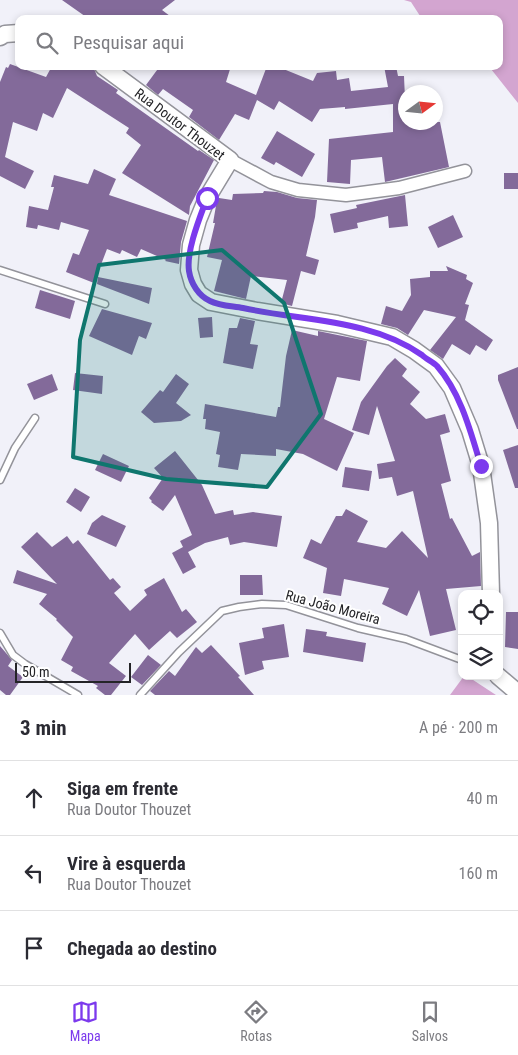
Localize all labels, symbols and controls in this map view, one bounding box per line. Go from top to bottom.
search box [15,15,503,70]
icon: search [33,29,61,57]
text: Pesquisar aqui [73,31,184,54]
street label: Rua Doutor Thouzet [132,85,228,163]
north arrow [398,85,443,130]
route start [196,187,219,210]
route end [470,455,493,478]
street label: Rua João Moreira [284,587,382,627]
map controls [458,590,503,680]
button: locate [458,590,503,635]
button: layers [458,635,503,680]
scale bar [15,660,131,683]
text: 50 m [22,664,50,680]
text: 3 min [20,716,67,740]
text: A pé · 200 m [419,718,498,737]
text: Siga em frente [67,777,178,800]
icon: ahead [20,784,48,812]
text: 40 m [466,789,498,808]
text: Rua Doutor Thouzet [67,800,191,819]
text: Vire à esquerda [67,852,186,875]
icon: left [20,859,48,887]
text: 160 m [459,864,498,883]
text: Rua Doutor Thouzet [67,875,191,894]
icon: arrive [20,934,48,962]
text: Chegada ao destino [67,937,217,960]
tab: Mapa [70,998,101,1044]
tab: Rotas [240,998,272,1044]
tab: Salvos [412,998,448,1044]

